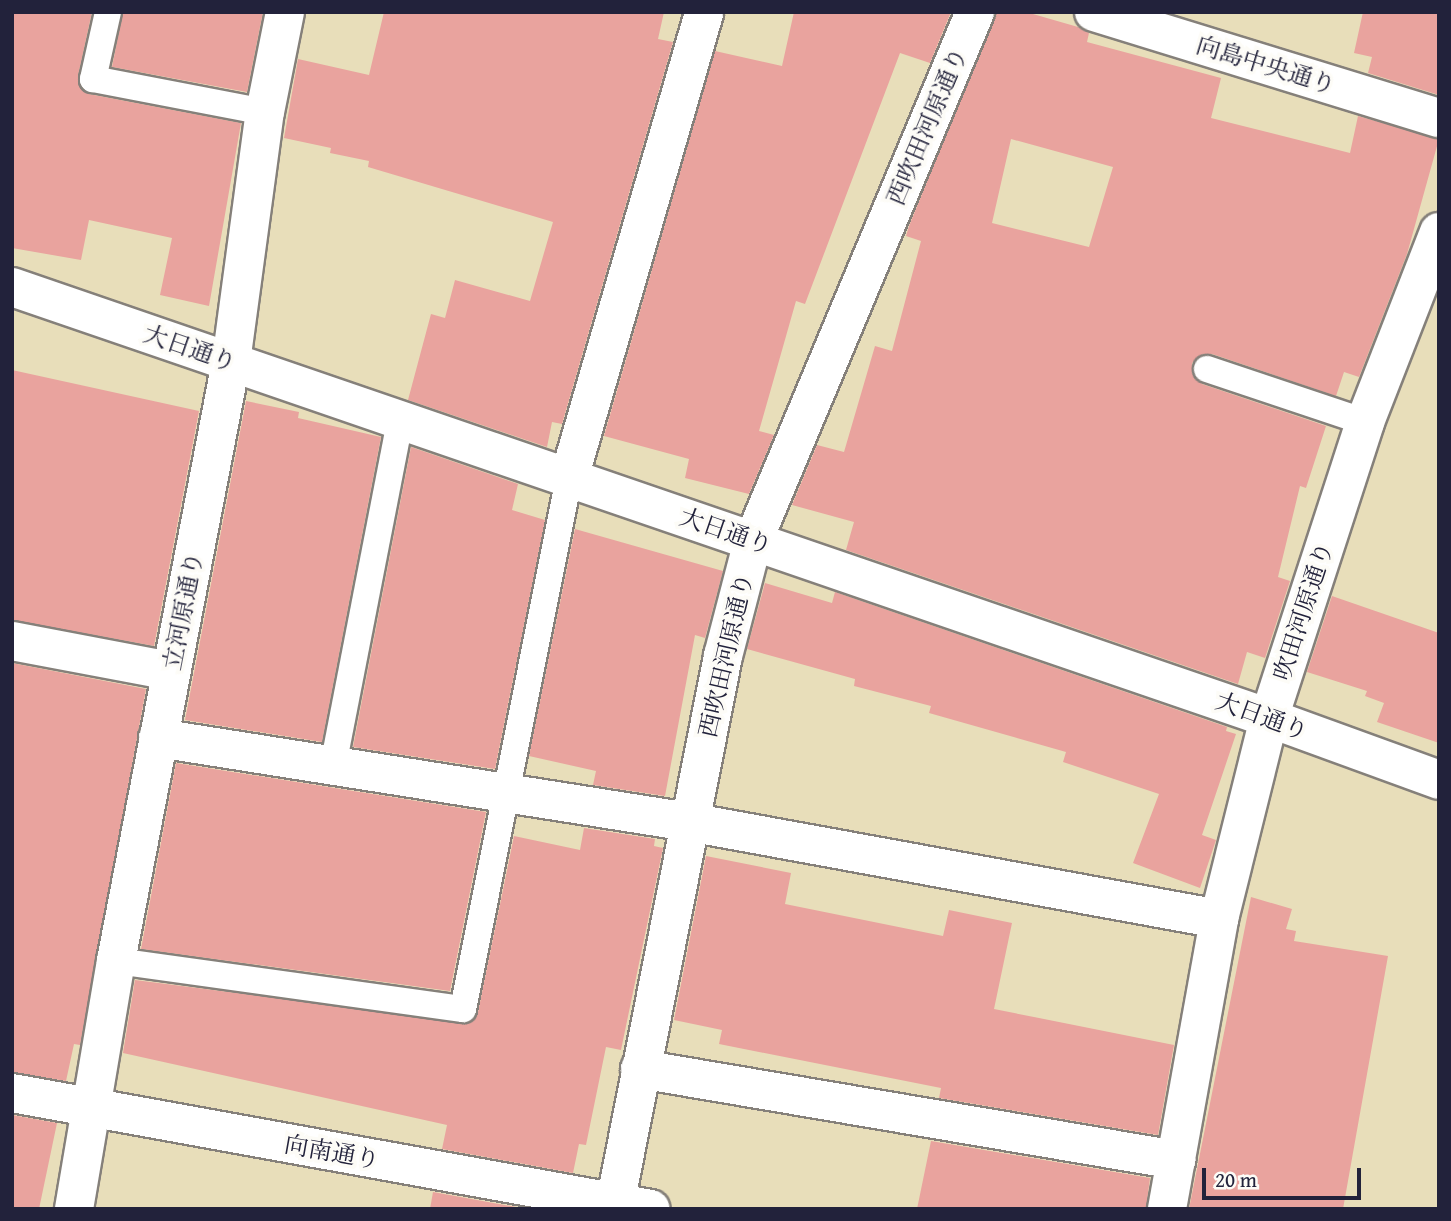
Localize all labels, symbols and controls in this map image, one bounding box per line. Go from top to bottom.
street label: 向島中央通り [1193,30,1339,100]
street label: 西吹田河原通り [881,43,973,209]
street label: 大日通り [140,319,240,377]
street label: 大日通り [676,502,776,560]
street label: 吹田河原通り [1267,538,1339,684]
street label: 立河原通り [157,549,209,673]
street label: 西吹田河原通り [693,570,759,740]
street label: 大日通り [1212,686,1312,746]
street label: 向南通り [282,1129,382,1175]
scale bar [1206,1154,1365,1198]
text: 20 m [1215,1164,1257,1195]

